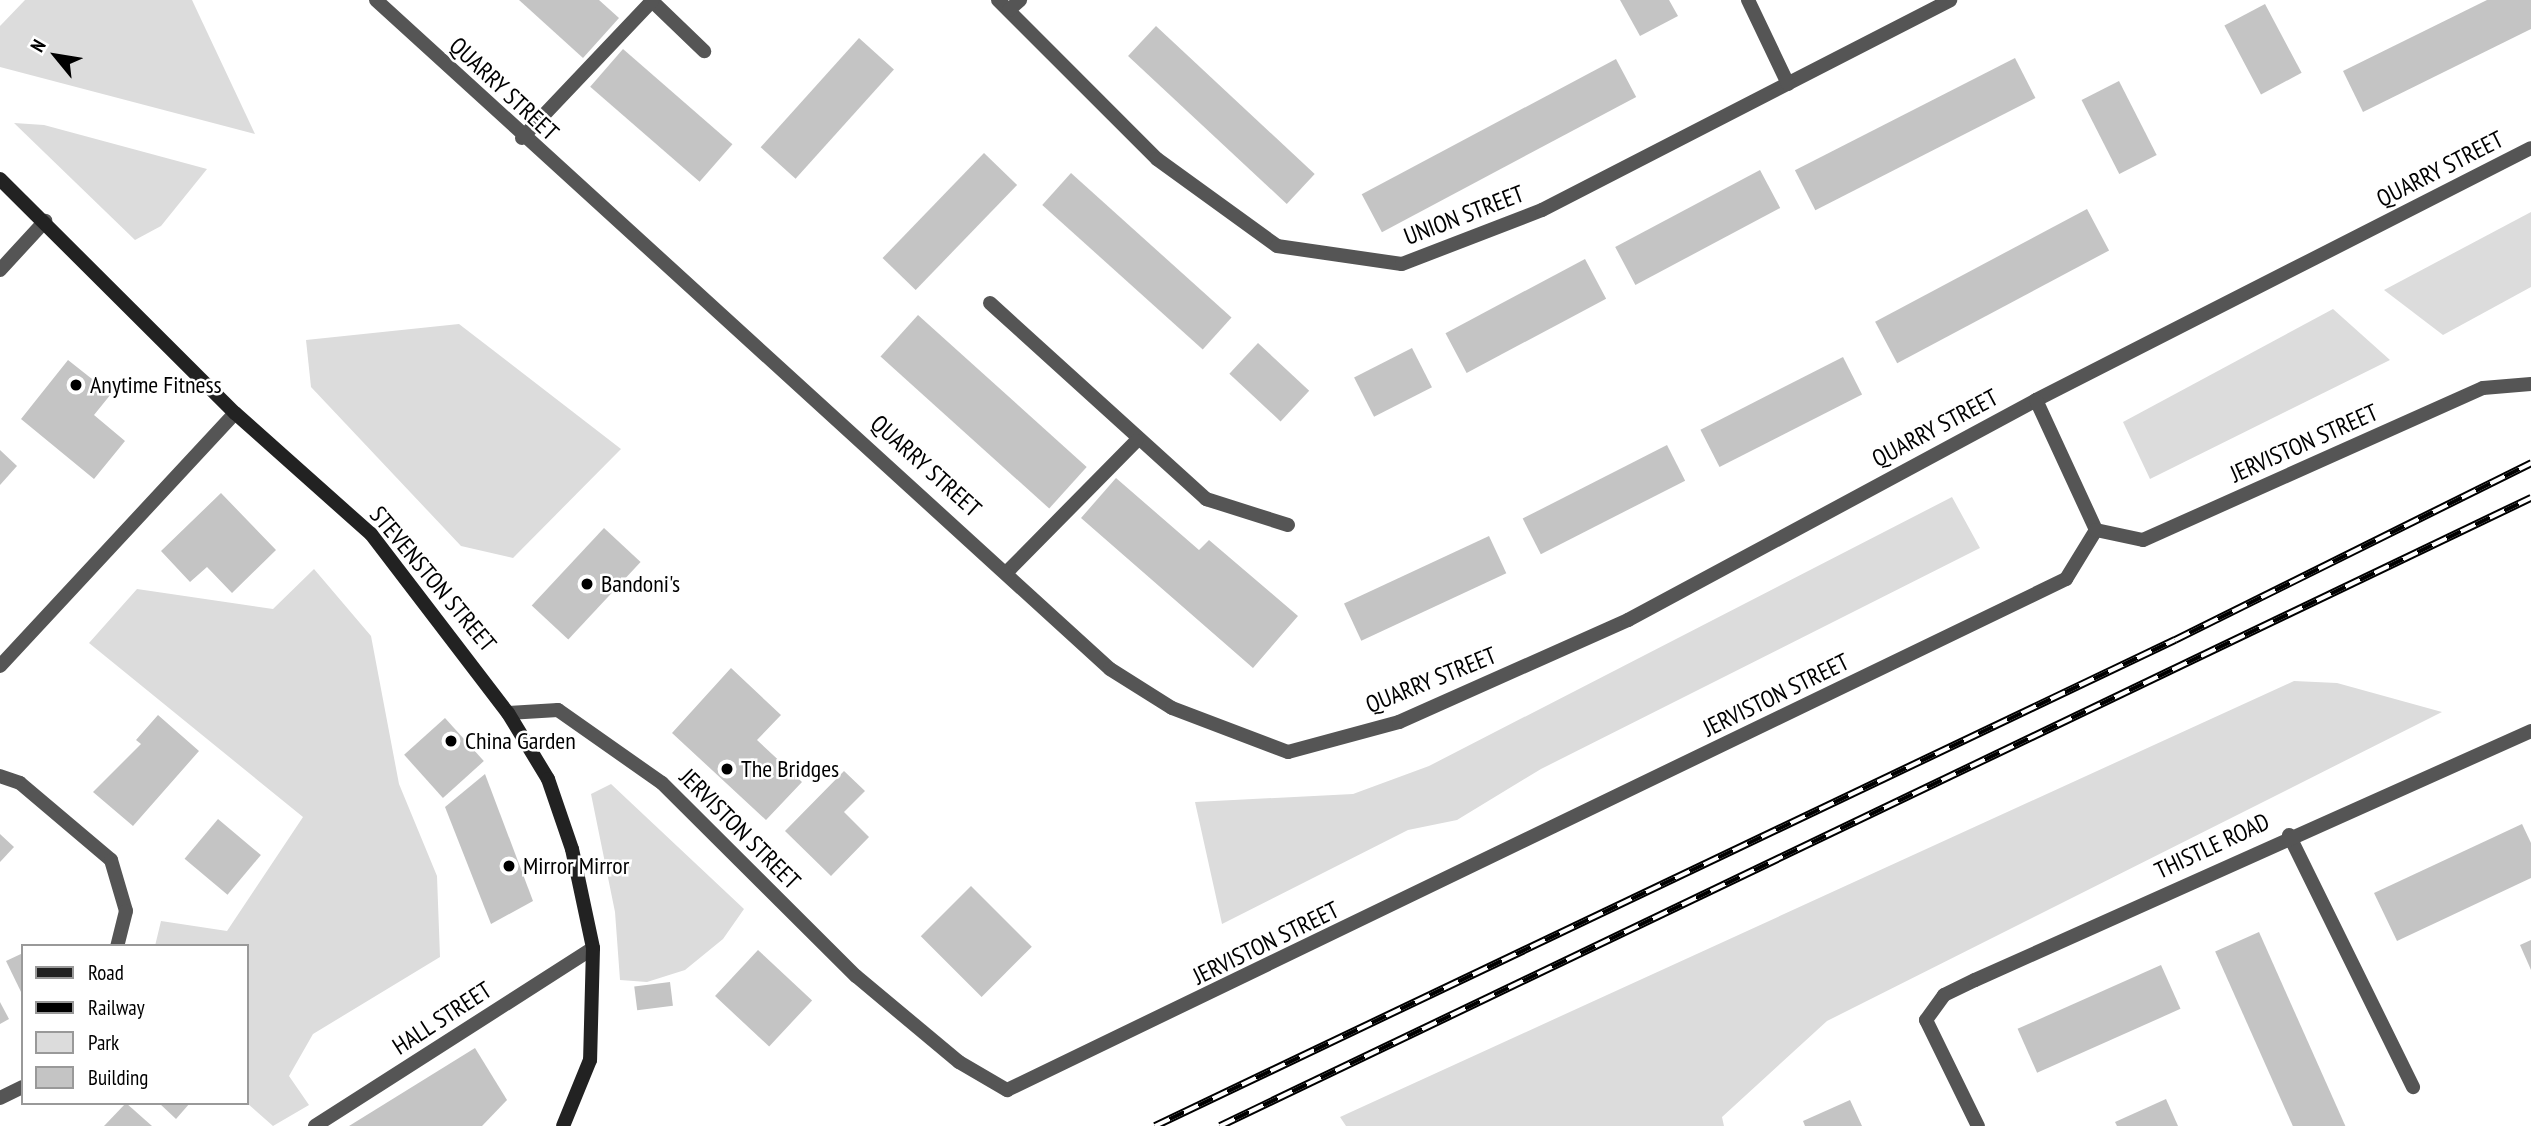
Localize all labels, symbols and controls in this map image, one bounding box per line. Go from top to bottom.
north arrow [21,21,91,91]
street label: QUARRY STREET [443,31,565,147]
text: N [25,35,51,56]
street label: QUARRY STREET [2372,125,2508,213]
street label: UNION STREET [1400,179,1528,251]
place label: Anytime Fitness [90,371,222,399]
marker: Anytime Fitness [68,377,84,393]
street label: QUARRY STREET [1867,383,2003,473]
street label: JERVISTON STREET [2226,398,2382,488]
street label: QUARRY STREET [865,409,987,523]
street label: STEVENSTON STREET [364,501,502,657]
place label: Bandoni's [601,570,680,598]
marker: Bandoni's [579,576,595,592]
street label: QUARRY STREET [1361,641,1501,719]
street label: JERVISTON STREET [1698,647,1854,743]
place label: China Garden [465,727,576,755]
marker: China Garden [443,733,459,749]
place label: The Bridges [741,755,839,783]
marker: The Bridges [719,761,735,777]
street label: JERVISTON STREET [674,763,806,895]
street label: THISTLE ROAD [2150,807,2274,885]
place label: Mirror Mirror [523,852,629,880]
marker: Mirror Mirror [501,858,517,874]
street label: JERVISTON STREET [1188,895,1344,991]
legend [21,944,248,1105]
text: Road [88,959,124,986]
street label: HALL STREET [387,975,497,1061]
text: Railway [88,994,145,1021]
text: Park [88,1029,119,1056]
text: Building [88,1064,148,1091]

